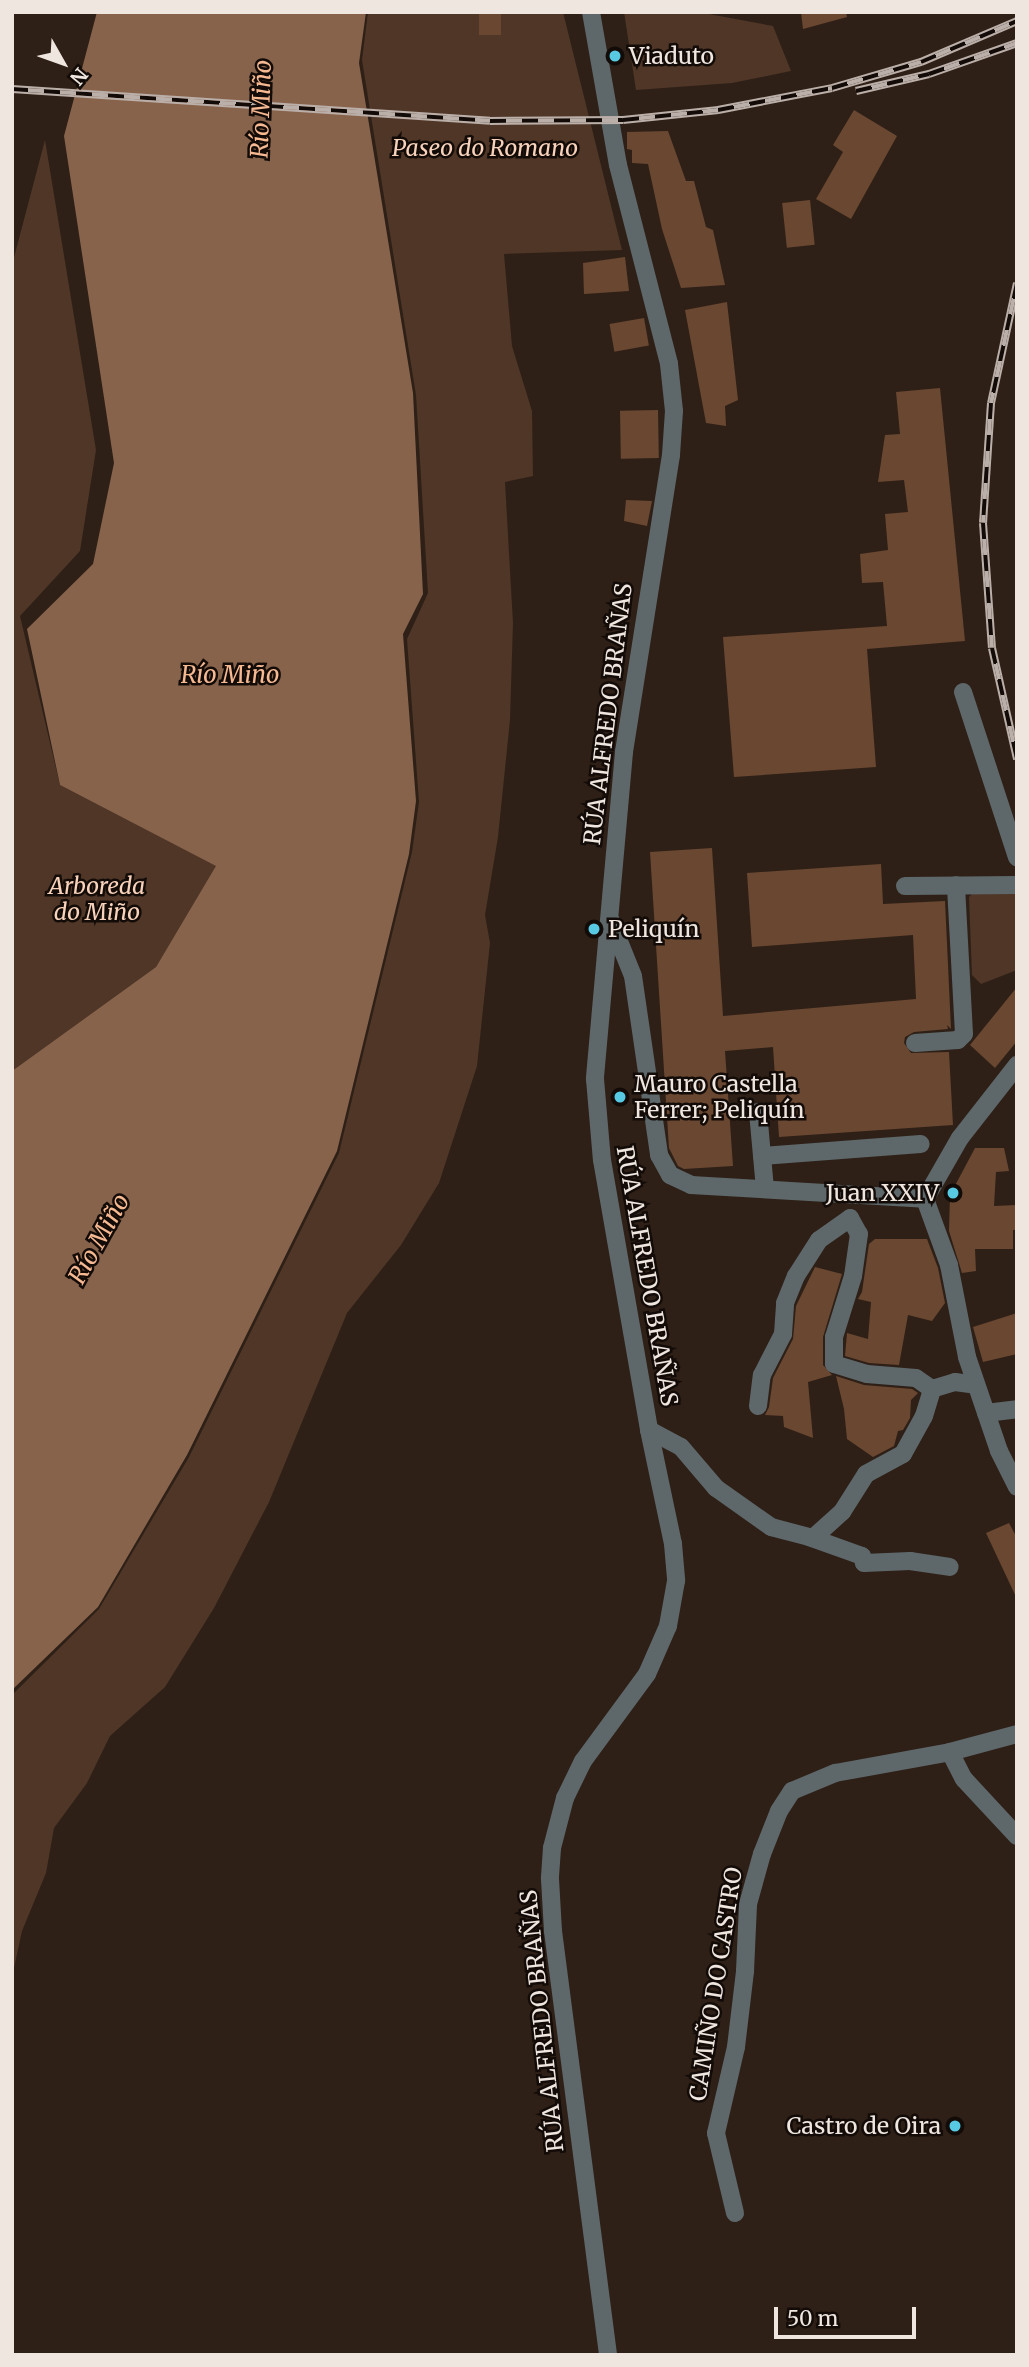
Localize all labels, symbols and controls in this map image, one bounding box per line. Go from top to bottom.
north arrow [28,28,98,98]
place label: Viaduto [629,42,714,70]
marker: Viaduto [607,48,623,64]
water label: Río Miño [245,59,277,159]
text: N [65,63,93,90]
park label: Paseo do Romano [392,134,578,162]
street label: RÚA ALFREDO BRAÑAS [578,581,638,847]
water label: Río Miño [181,661,279,689]
park label: Arboreda do Miño [49,872,145,926]
place label: Peliquín [608,915,699,943]
marker: Peliquín [586,921,602,937]
place label: Mauro Castella Ferrer; Peliquín [634,1070,804,1124]
marker: Mauro Castella Ferrer; Peliquín [612,1089,628,1105]
street label: RÚA ALFREDO BRAÑAS [611,1144,683,1408]
place label: Juan XXIV [826,1179,939,1207]
marker: Juan XXIV [945,1185,961,1201]
water label: Río Miño [62,1189,136,1289]
street label: CAMIÑO DO CASTRO [684,1865,748,2103]
street label: RÚA ALFREDO BRAÑAS [514,1888,570,2154]
place label: Castro de Oira [786,2112,941,2140]
marker: Castro de Oira [947,2118,963,2134]
scale bar [777,2294,919,2338]
text: 50 m [787,2305,838,2332]

